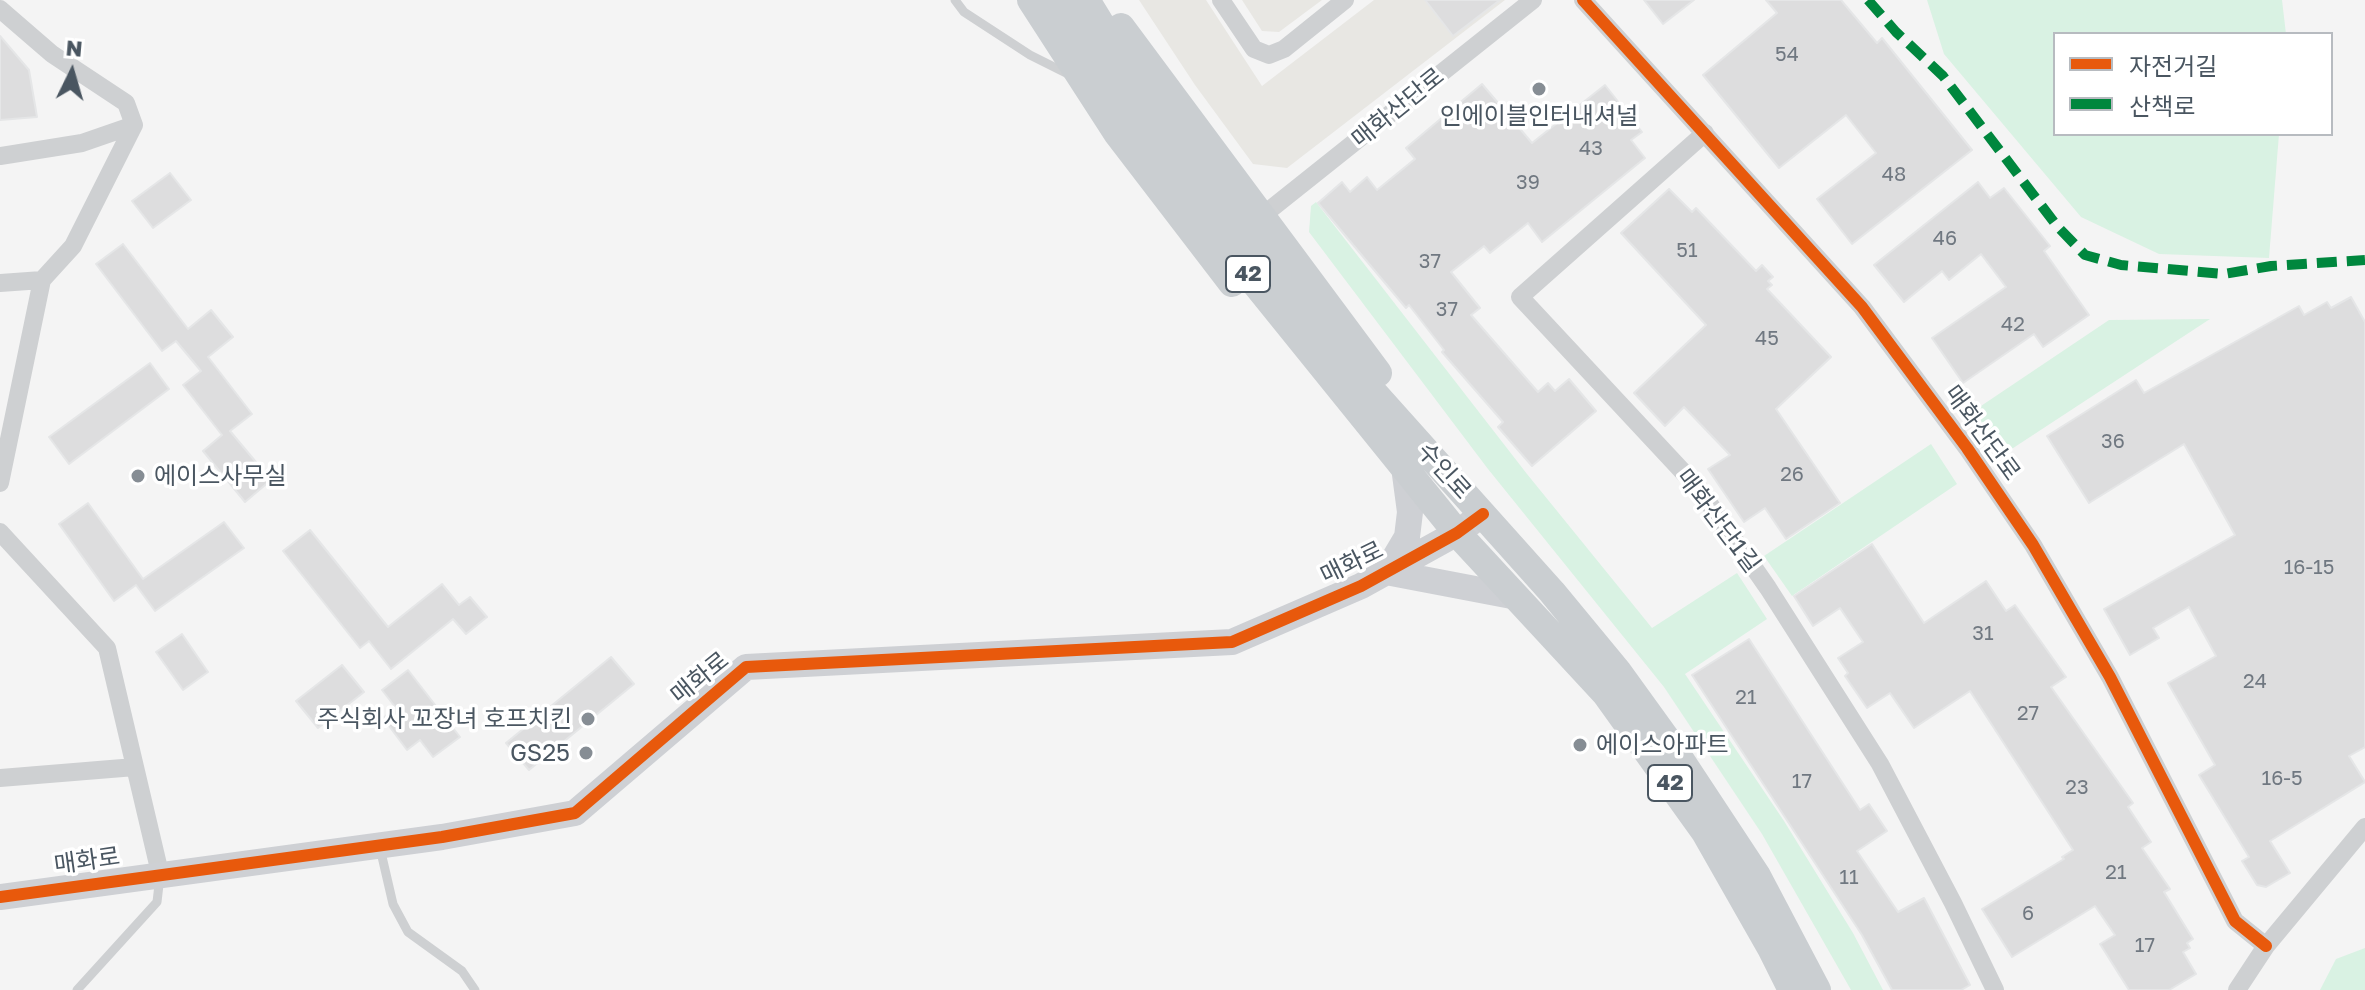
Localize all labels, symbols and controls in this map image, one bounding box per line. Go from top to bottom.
north arrow [32,32,112,112]
legend [2053,32,2333,136]
text: N [65,33,84,62]
house number: 54 [1775,43,1799,67]
text: 자전거길 [2129,51,2217,80]
street label: 매화산단로 [1346,62,1450,154]
marker: 인에이블인터내셔널 [1530,80,1548,98]
text: 산책로 [2129,91,2195,120]
place label: 인에이블인터내셔널 [1440,102,1638,130]
house number: 43 [1579,137,1603,161]
house number: 48 [1882,163,1906,187]
house number: 39 [1516,171,1540,195]
house number: 46 [1933,227,1957,251]
house number: 51 [1676,239,1698,263]
house number: 37 [1419,250,1441,274]
road number: 42 [1226,256,1270,292]
house number: 37 [1436,298,1458,322]
house number: 42 [2001,313,2025,337]
house number: 45 [1755,327,1779,351]
street label: 매화산단로 [1938,380,2026,486]
house number: 36 [2101,430,2125,454]
street label: 수인로 [1411,437,1477,505]
place label: 에이스사무실 [154,462,286,490]
house number: 26 [1780,463,1804,487]
street label: 매화산단1길 [1670,464,1766,578]
marker: 에이스사무실 [129,467,147,485]
street label: 매화로 [1316,536,1388,590]
house number: 16-15 [2284,556,2334,580]
house number: 31 [1972,622,1994,646]
street label: 매화로 [665,646,735,710]
house number: 24 [2243,670,2267,694]
house number: 21 [1735,686,1757,710]
house number: 27 [2017,702,2039,726]
place label: 주식회사 꼬장녀 호프치킨 [317,705,572,733]
marker: 주식회사 꼬장녀 호프치킨 [579,710,597,728]
place label: 에이스아파트 [1596,731,1728,759]
marker: 에이스아파트 [1571,736,1589,754]
place label: GS25 [510,739,570,767]
marker: GS25 [577,744,595,762]
road number: 42 [1648,765,1692,801]
house number: 16-5 [2262,767,2302,791]
house number: 17 [1792,770,1812,794]
house number: 23 [2065,776,2089,800]
street label: 매화로 [52,842,122,880]
house number: 21 [2105,861,2127,885]
house number: 11 [1839,866,1859,890]
house number: 6 [2022,902,2034,926]
house number: 17 [2135,934,2155,958]

